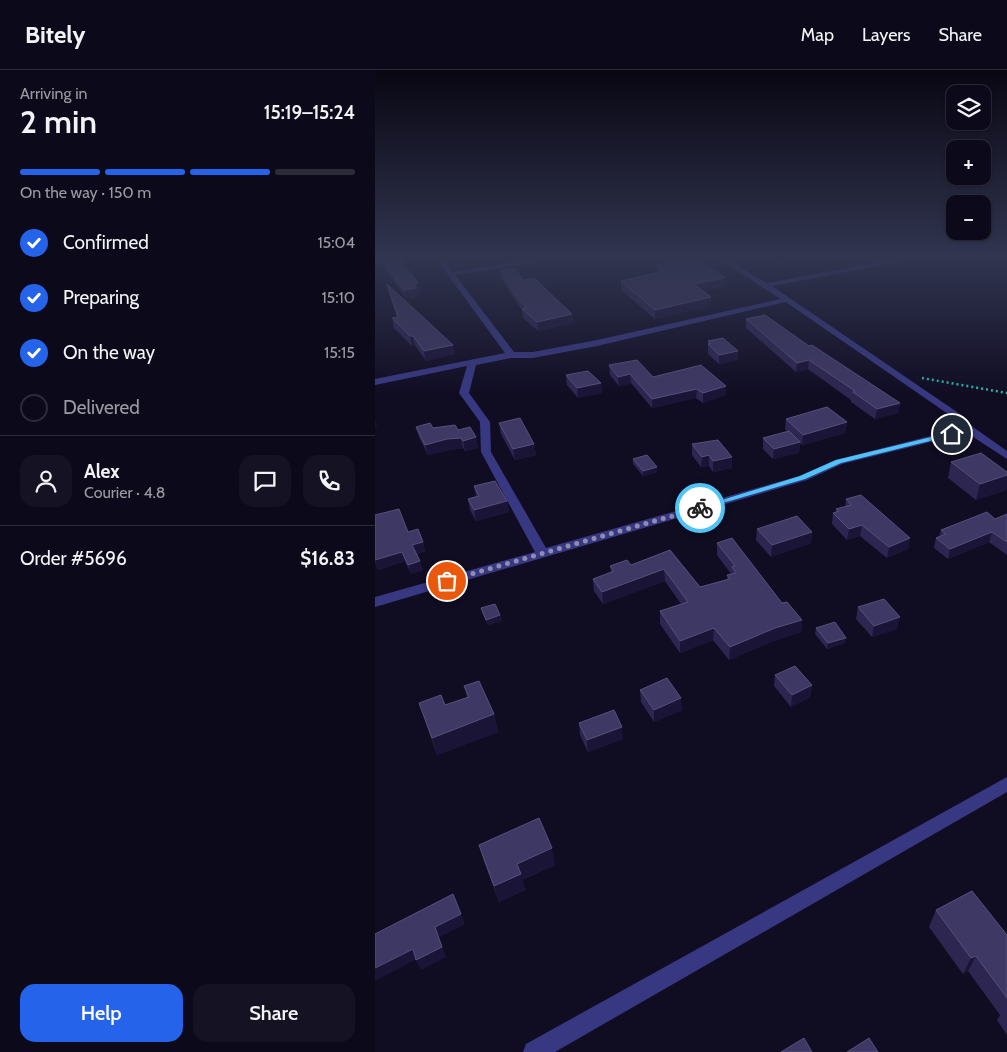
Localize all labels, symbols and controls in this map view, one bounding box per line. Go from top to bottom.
text: Bitely [25,20,85,49]
text: Map [801,24,834,46]
text: Layers [862,24,911,46]
text: Share [939,24,982,46]
text: Arriving in [20,84,87,103]
map controls [946,85,991,240]
button: layers [946,85,991,130]
text: 15:19–15:24 [264,101,355,124]
text: 2 min [20,102,97,141]
button: + [946,140,991,185]
text: On the way · 150 m [20,183,151,202]
button: − [946,195,991,240]
icon: check [20,229,48,257]
text: Confirmed [63,231,149,254]
text: 15:04 [317,233,355,252]
icon: check [20,284,48,312]
text: Preparing [63,286,139,309]
text: 15:10 [321,288,355,307]
icon: check [20,339,48,367]
text: On the way [63,341,155,364]
text: 15:15 [324,343,355,362]
text: Delivered [63,396,140,419]
pin [931,413,973,455]
icon: home [938,420,966,448]
button: person [20,455,72,507]
button: chat [239,455,291,507]
button: phone [303,455,355,507]
text: Alex [84,460,120,483]
text: Courier · 4.8 [84,483,166,502]
courier [675,483,725,533]
icon: bike [686,494,714,522]
text: Order #5696 [20,547,127,570]
text: $16.83 [300,547,355,570]
pin [426,560,468,602]
icon: bag [433,567,461,595]
button: Help [20,984,183,1042]
button: Share [193,984,355,1042]

